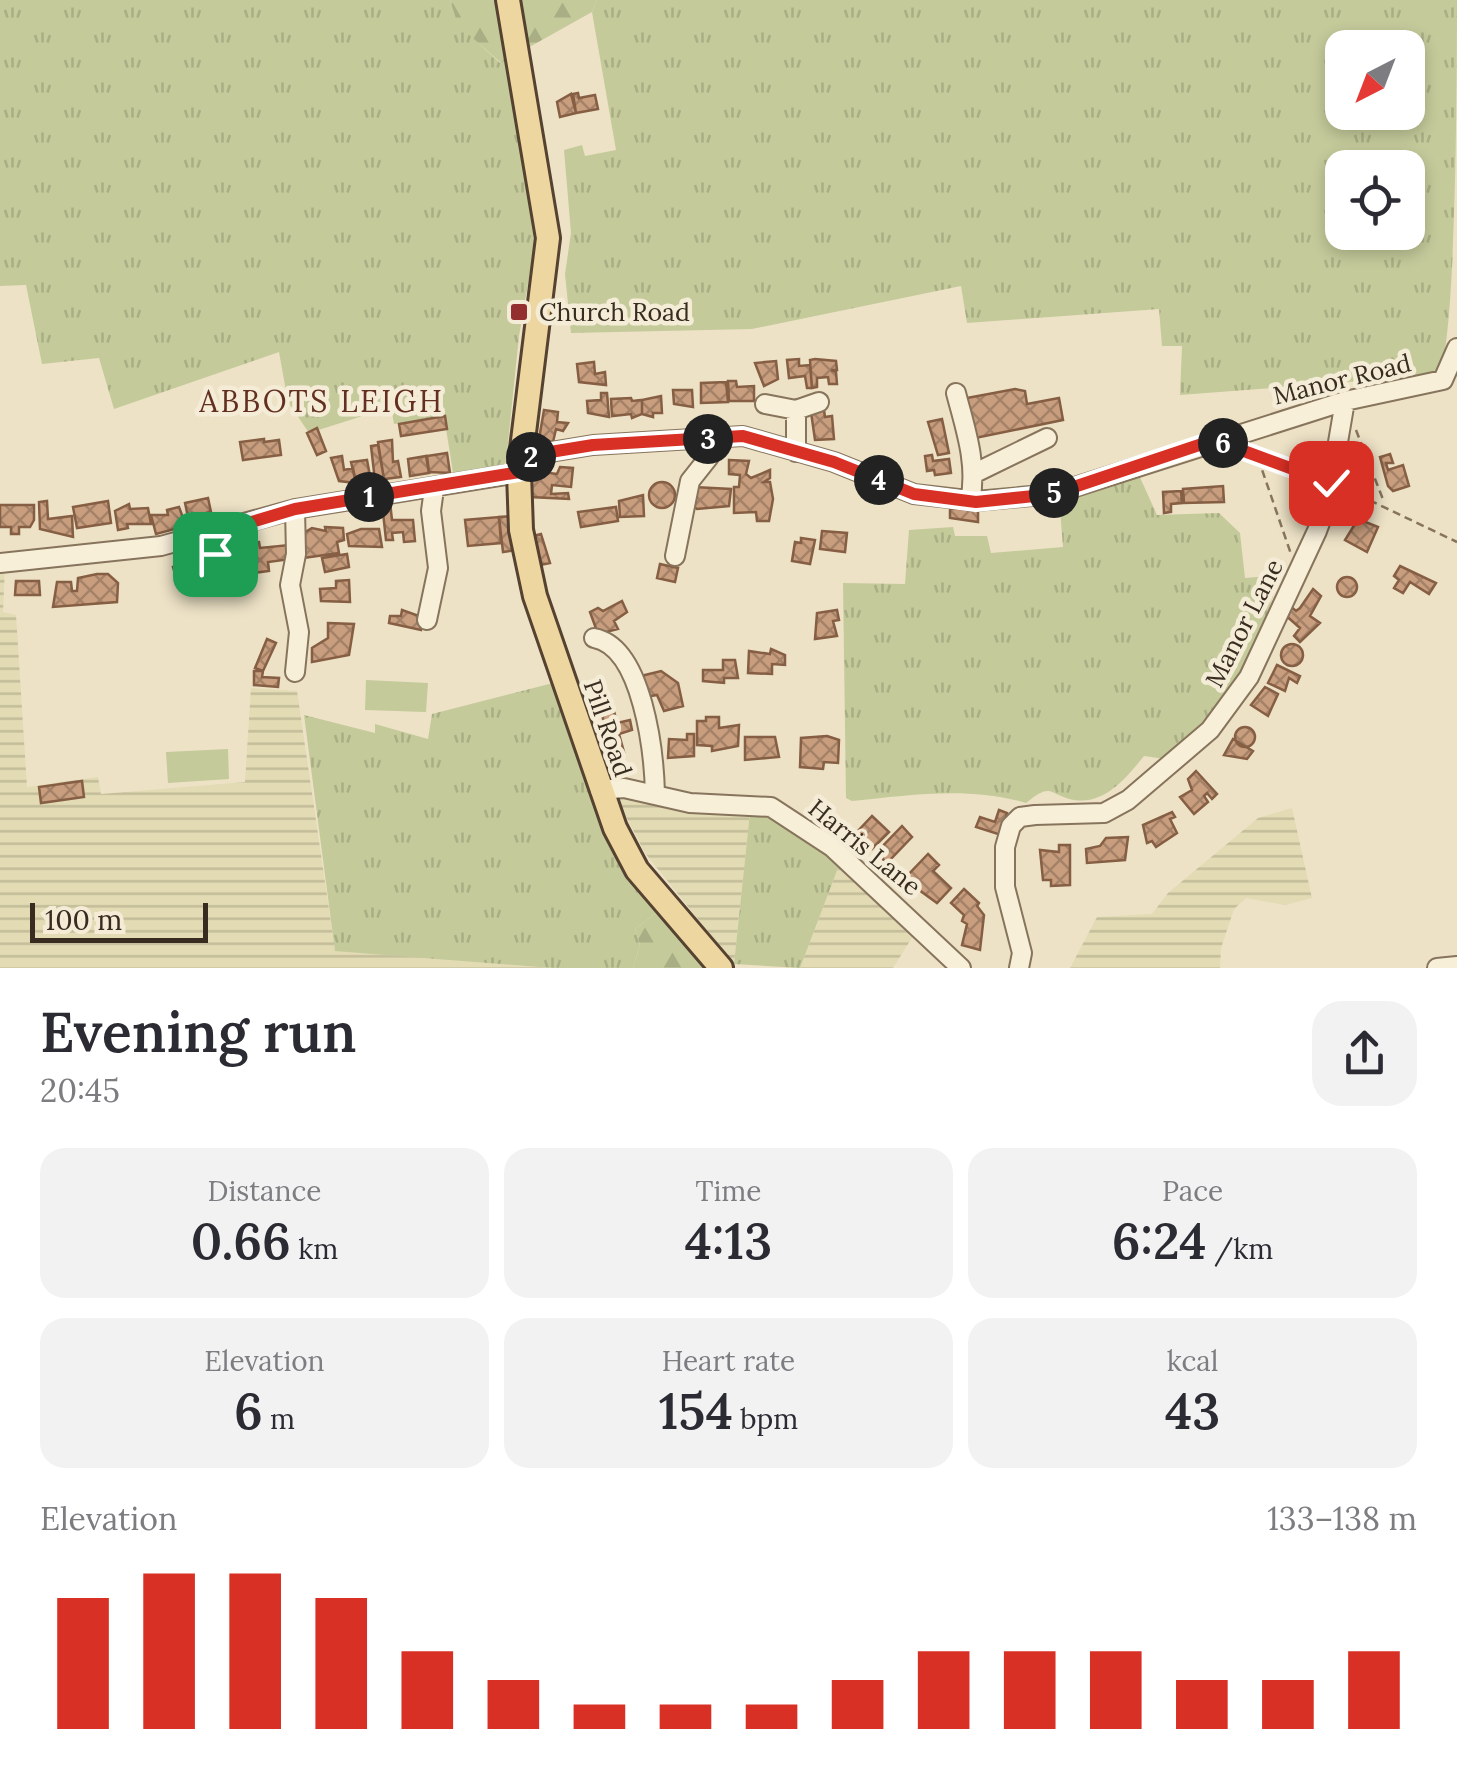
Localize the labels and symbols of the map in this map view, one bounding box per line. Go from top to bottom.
north arrow [1325,30,1425,130]
place label: Church Road [539,296,690,328]
marker: Church Road [508,301,530,323]
street label: Manor Road [1270,346,1414,412]
district label: ABBOTS LEIGH [198,382,445,420]
pin: 3 [683,414,733,464]
pin: 6 [1198,418,1248,468]
pin: 2 [506,432,556,482]
pin [1289,441,1374,526]
pin: 4 [854,455,904,505]
pin: 5 [1029,468,1079,518]
pin: 1 [344,472,394,522]
pin [173,512,258,597]
street label: Manor Lane [1198,554,1290,692]
street label: Pill Road [577,675,639,781]
street label: Harris Lane [802,792,928,902]
scale bar [30,898,208,943]

